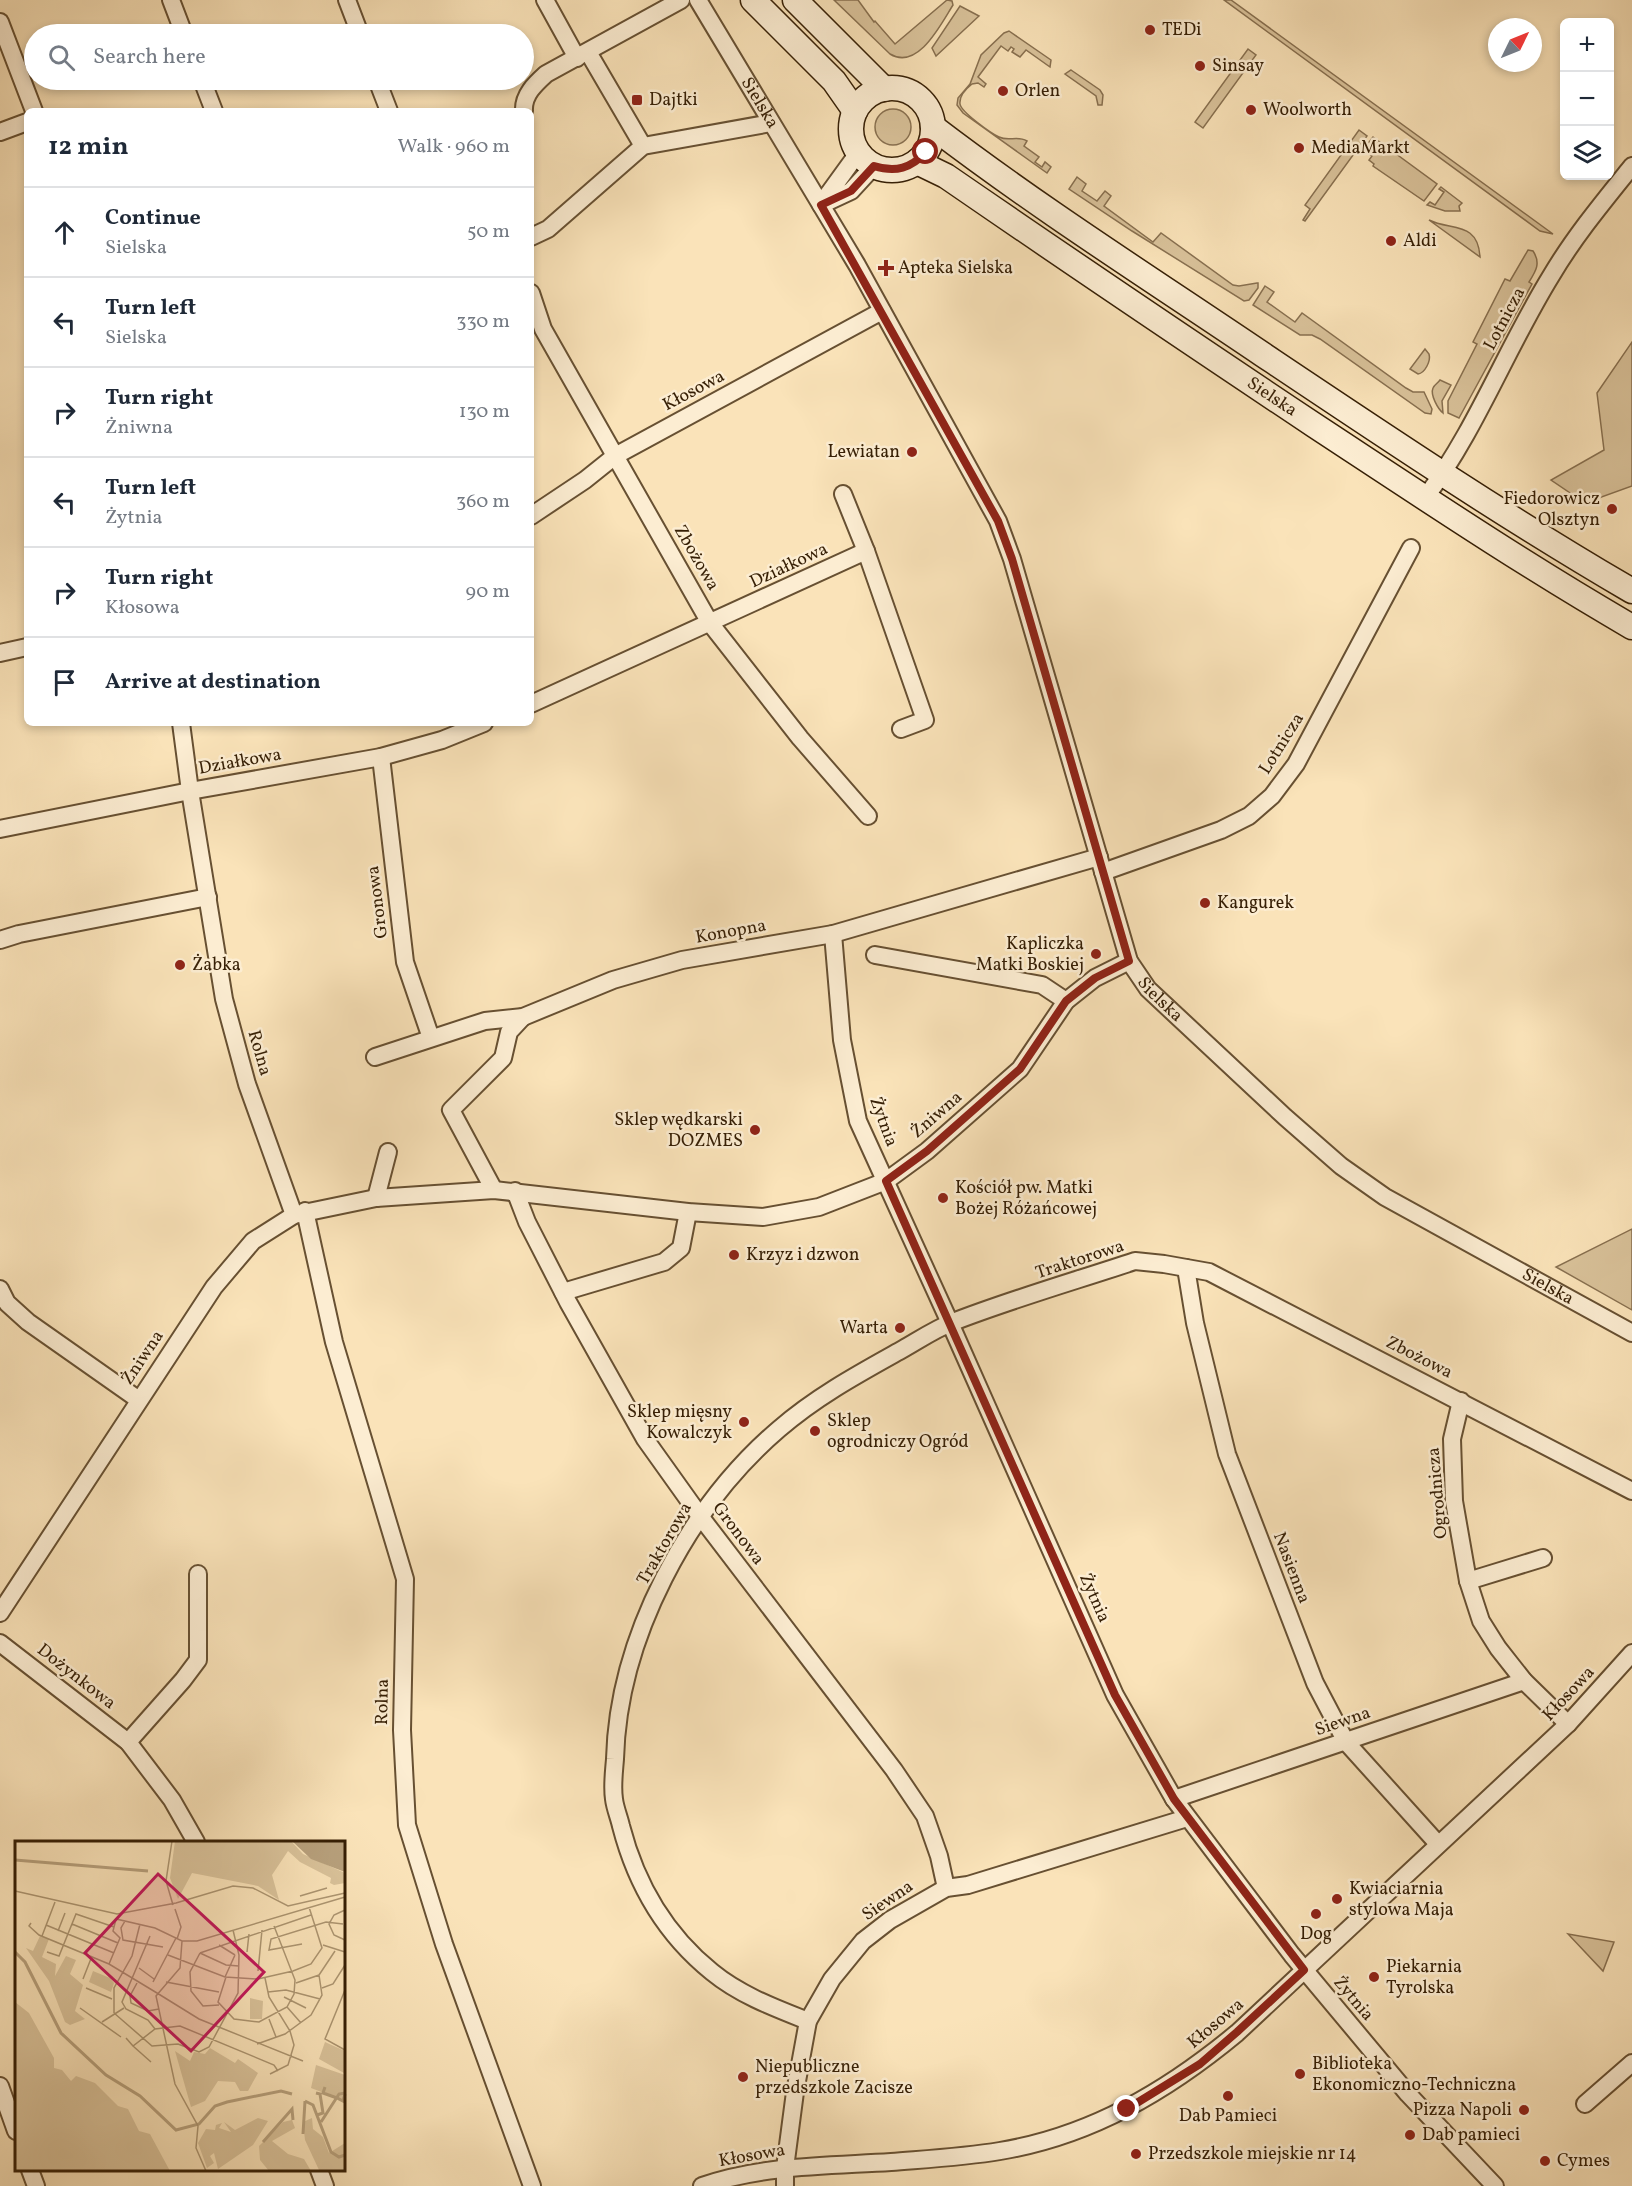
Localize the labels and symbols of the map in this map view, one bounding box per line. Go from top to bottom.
place label: TEDi [1162,18,1201,43]
north arrow [1488,18,1542,72]
marker: TEDi [1143,23,1157,37]
place label: Sinsay [1212,54,1264,79]
marker: Sinsay [1193,59,1207,73]
street label: Sielska [735,73,785,133]
place label: Orlen [1015,79,1061,104]
marker: Orlen [996,84,1010,98]
place label: Dajtki [649,88,698,113]
marker: Dajtki [630,93,644,107]
place label: Woolworth [1263,98,1352,123]
marker: Woolworth [1244,103,1258,117]
place label: MediaMarkt [1311,136,1410,161]
route start [912,138,938,164]
marker: MediaMarkt [1292,141,1306,155]
place label: Aldi [1403,229,1437,254]
marker: Aldi [1384,234,1398,248]
place label: Apteka Sielska [898,256,1013,281]
marker: Apteka Sielska [879,261,893,275]
street label: Lotnicza [1478,283,1532,355]
street label: Kłosowa [658,364,730,418]
street label: Sielska [1242,371,1302,423]
place label: Lewiatan [827,440,900,465]
marker: Lewiatan [905,445,919,459]
place label: Fiedorowicz Olsztyn [1503,487,1600,533]
marker: Fiedorowicz Olsztyn [1605,502,1619,516]
street label: Zbożowa [667,521,725,595]
street label: Działkowa [746,537,832,595]
street label: Lotnicza [1253,708,1311,780]
street label: Działkowa [197,742,283,782]
street label: Gronowa [361,864,395,940]
place label: Kangurek [1217,891,1294,916]
marker: Kangurek [1198,896,1212,910]
street label: Konopna [694,913,768,951]
place label: Kapliczka Matki Boskiej [976,932,1084,978]
marker: Kapliczka Matki Boskiej [1089,947,1103,961]
place label: Żabka [192,953,241,978]
marker: Żabka [173,958,187,972]
street label: Sielska [1131,972,1188,1028]
street label: Rolna [241,1027,277,1079]
street label: Żniwna [906,1085,968,1145]
street label: Żytnia [862,1093,904,1151]
place label: Sklep wędkarski DOZMES [614,1108,743,1154]
marker: Sklep wędkarski DOZMES [748,1123,762,1137]
place label: Kościół pw. Matki Bożej Różańcowej [955,1176,1097,1222]
marker: Kościół pw. Matki Bożej Różańcowej [936,1191,950,1205]
street label: Traktorowa [1033,1234,1127,1286]
place label: Krzyz i dzwon [746,1243,860,1268]
marker: Krzyz i dzwon [727,1248,741,1262]
street label: Sielska [1517,1262,1578,1311]
place label: Warta [839,1316,888,1341]
marker: Warta [893,1321,907,1335]
street label: Żniwna [116,1326,170,1390]
street label: Zbożowa [1381,1330,1457,1386]
place label: Sklep mięsny Kowalczyk [627,1400,732,1446]
place label: Sklep ogrodniczy Ogród [827,1409,969,1455]
marker: Sklep mięsny Kowalczyk [737,1415,751,1429]
marker: Sklep ogrodniczy Ogród [808,1424,822,1438]
street label: Ogrodnicza [1422,1446,1454,1540]
street label: Gronowa [706,1497,770,1571]
street label: Traktorowa [631,1498,699,1590]
street label: Nasienna [1266,1529,1316,1607]
street label: Żytnia [1072,1569,1116,1627]
street label: Dożynkowa [31,1638,121,1716]
street label: Kłosowa [1537,1661,1601,1727]
street label: Rolna [370,1679,396,1725]
street label: Siewna [1312,1701,1374,1743]
inset map [15,1841,345,2171]
street label: Siewna [857,1875,919,1927]
place label: Kwiaciarnia stylowa Maja [1349,1877,1454,1923]
marker: Kwiaciarnia stylowa Maja [1330,1892,1344,1906]
marker: Dog [1309,1907,1323,1921]
place label: Dog [1300,1922,1332,1947]
place label: Piekarnia Tyrolska [1386,1955,1462,2001]
marker: Piekarnia Tyrolska [1367,1970,1381,1984]
street label: Żytnia [1327,1971,1379,2027]
street label: Kłosowa [1182,1993,1250,2055]
place label: Biblioteka Ekonomiczno-Techniczna [1312,2052,1516,2098]
place label: Niepubliczne przedszkole Zacisze [755,2055,913,2101]
marker: Biblioteka Ekonomiczno-Techniczna [1293,2067,1307,2081]
marker: Niepubliczne przedszkole Zacisze [736,2070,750,2084]
marker: Dab Pamieci [1221,2089,1235,2103]
route end [1113,2095,1139,2121]
place label: Pizza Napoli [1413,2098,1512,2123]
marker: Pizza Napoli [1517,2103,1531,2117]
place label: Dab Pamieci [1179,2104,1277,2129]
place label: Dab pamieci [1422,2123,1520,2148]
marker: Dab pamieci [1403,2128,1417,2142]
street label: Kłosowa [717,2138,787,2174]
place label: Przedszkole miejskie nr 14 [1148,2142,1357,2167]
marker: Przedszkole miejskie nr 14 [1129,2147,1143,2161]
place label: Cymes [1557,2149,1610,2174]
marker: Cymes [1538,2154,1552,2168]

